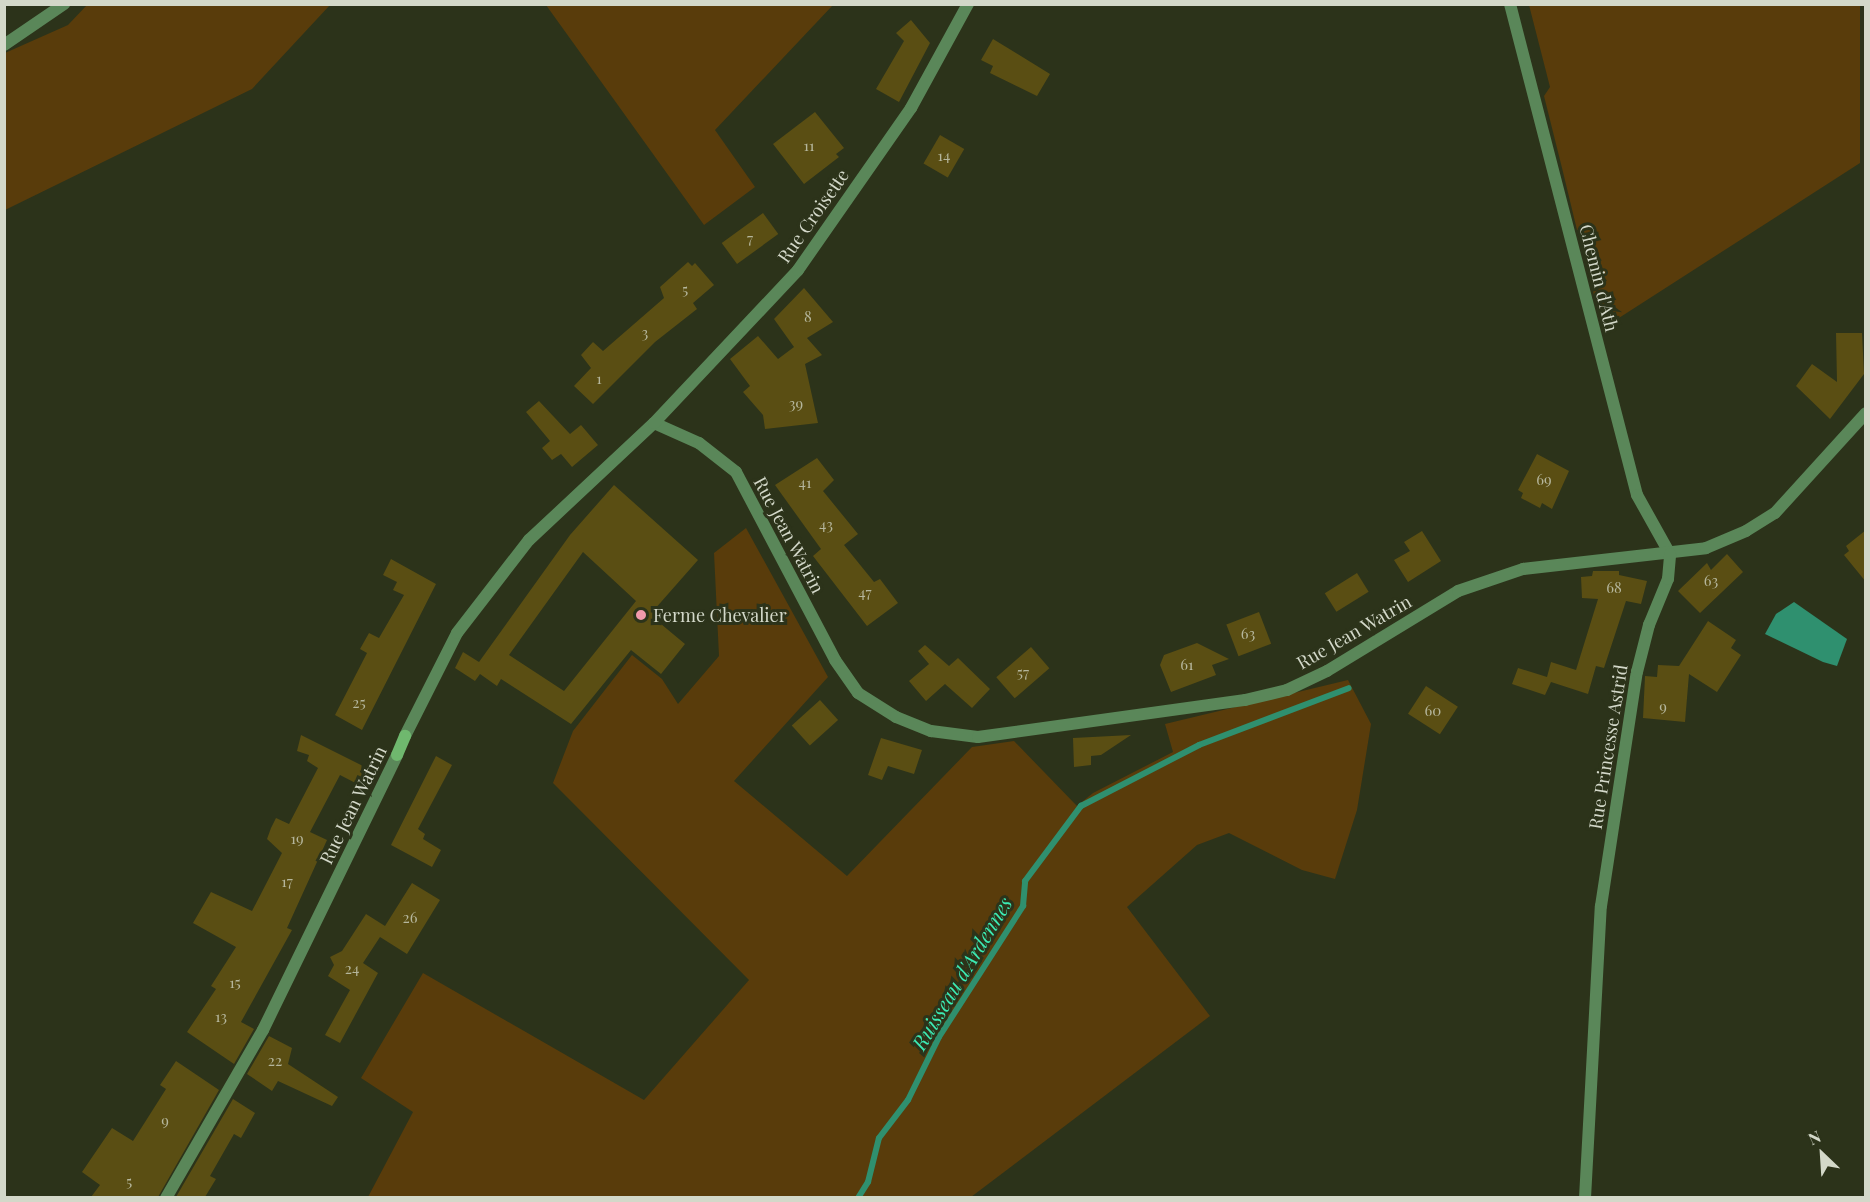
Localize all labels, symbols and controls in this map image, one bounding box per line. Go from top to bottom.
house number: 11 [803,137,815,155]
house number: 14 [938,147,950,165]
street label: Rue Croisette [773,165,853,267]
street label: Chemin d'Ath [1575,222,1623,334]
house number: 7 [747,230,753,248]
house number: 5 [682,281,688,299]
house number: 8 [804,308,812,326]
house number: 3 [642,324,648,342]
house number: 1 [596,370,602,388]
house number: 39 [789,395,803,413]
house number: 69 [1536,471,1552,489]
street label: Rue Jean Watrin [749,473,829,597]
house number: 41 [799,474,811,492]
house number: 43 [819,516,833,534]
house number: 63 [1704,572,1718,590]
house number: 68 [1606,579,1622,597]
house number: 47 [858,584,872,602]
street label: Rue Jean Watrin [1293,590,1415,674]
place label: Ferme Chevalier [653,604,787,626]
marker: Ferme Chevalier [634,608,648,622]
house number: 63 [1241,625,1255,643]
house number: 61 [1180,656,1194,674]
street label: Rue Princesse Astrid [1584,663,1632,831]
house number: 57 [1017,664,1029,682]
house number: 25 [352,694,366,712]
house number: 9 [1659,698,1667,716]
house number: 60 [1425,702,1441,720]
street label: Rue Jean Watrin [315,742,391,868]
house number: 19 [290,830,304,848]
house number: 17 [281,873,293,891]
water label: Ruisseau d'Ardennes [906,892,1016,1054]
house number: 26 [403,909,417,927]
house number: 24 [345,960,359,978]
house number: 15 [229,974,241,992]
house number: 13 [215,1008,227,1026]
house number: 22 [268,1052,282,1070]
house number: 9 [161,1112,169,1130]
north arrow [1792,1124,1852,1184]
text: N [1805,1125,1824,1149]
house number: 5 [126,1173,132,1191]

